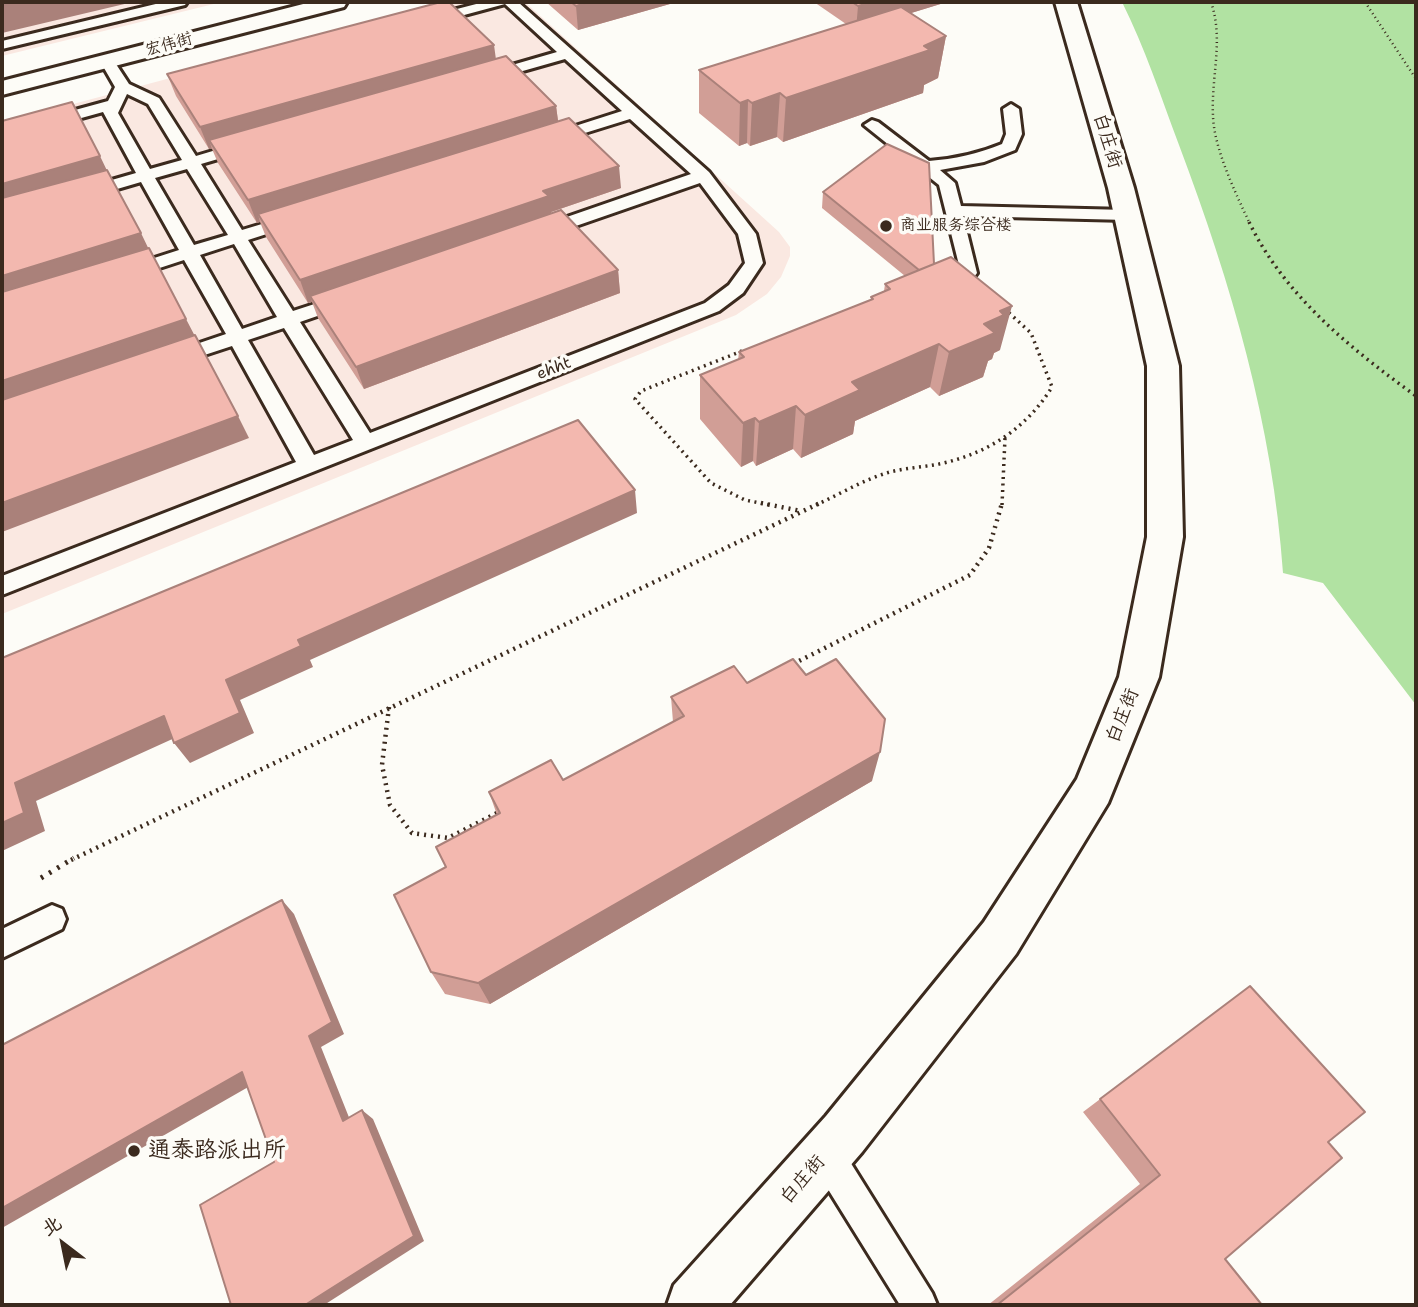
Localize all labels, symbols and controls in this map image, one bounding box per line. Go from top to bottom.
street label: 宏伟街 [143,30,195,60]
street label: 白庄街 [1088,110,1126,172]
place label: 商业服务综合楼 [900,216,1012,236]
marker: 商业服务综合楼 [878,218,894,234]
street label: ehht [534,354,574,384]
street label: 白庄街 [1102,685,1144,747]
place label: 通泰路派出所 [148,1137,286,1165]
marker: 通泰路派出所 [126,1143,142,1159]
street label: 白庄街 [776,1151,830,1209]
north arrow [28,1209,98,1279]
text: 北 [37,1210,66,1241]

